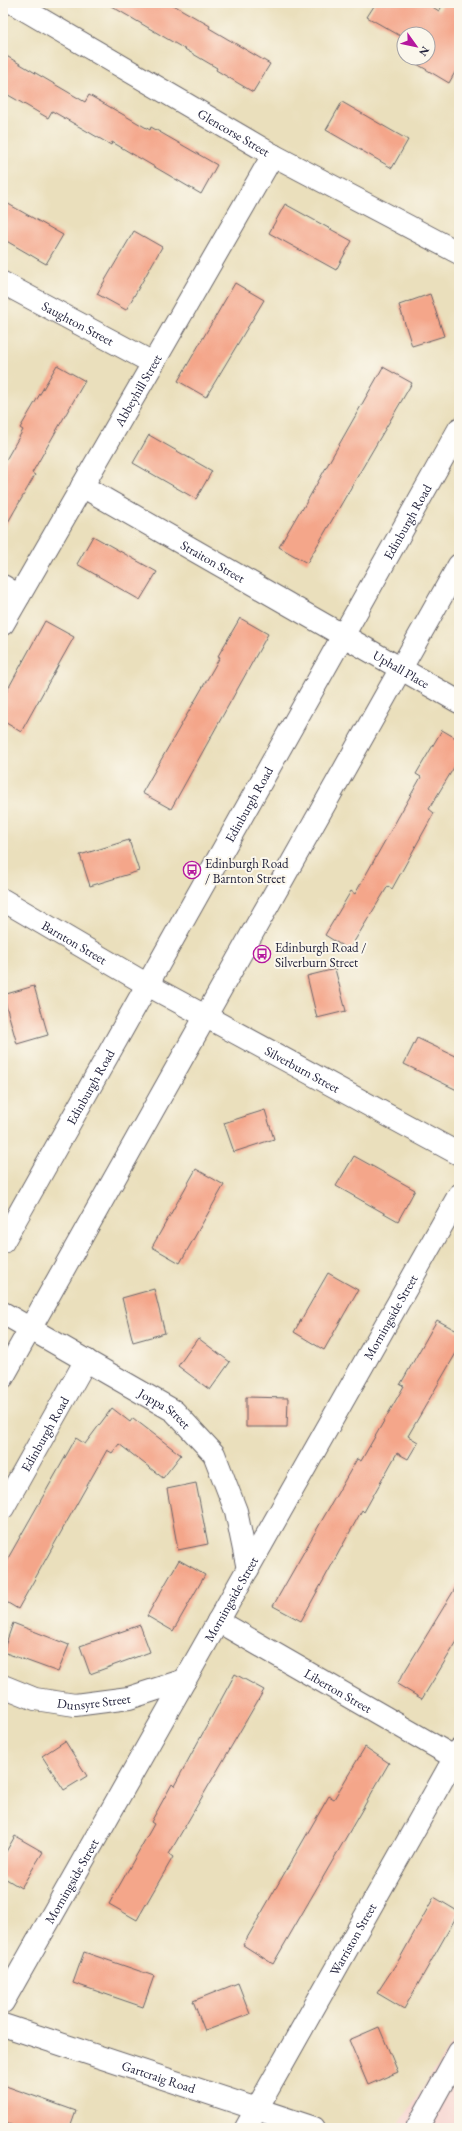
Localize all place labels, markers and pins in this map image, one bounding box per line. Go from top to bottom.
place label: Edinburgh Road / Barnton Street [205,855,289,887]
bus stop icon: Edinburgh Road / Barnton Street [182,860,202,880]
place label: Edinburgh Road / Silverburn Street [275,939,366,971]
bus stop icon: Edinburgh Road / Silverburn Street [252,944,272,964]

